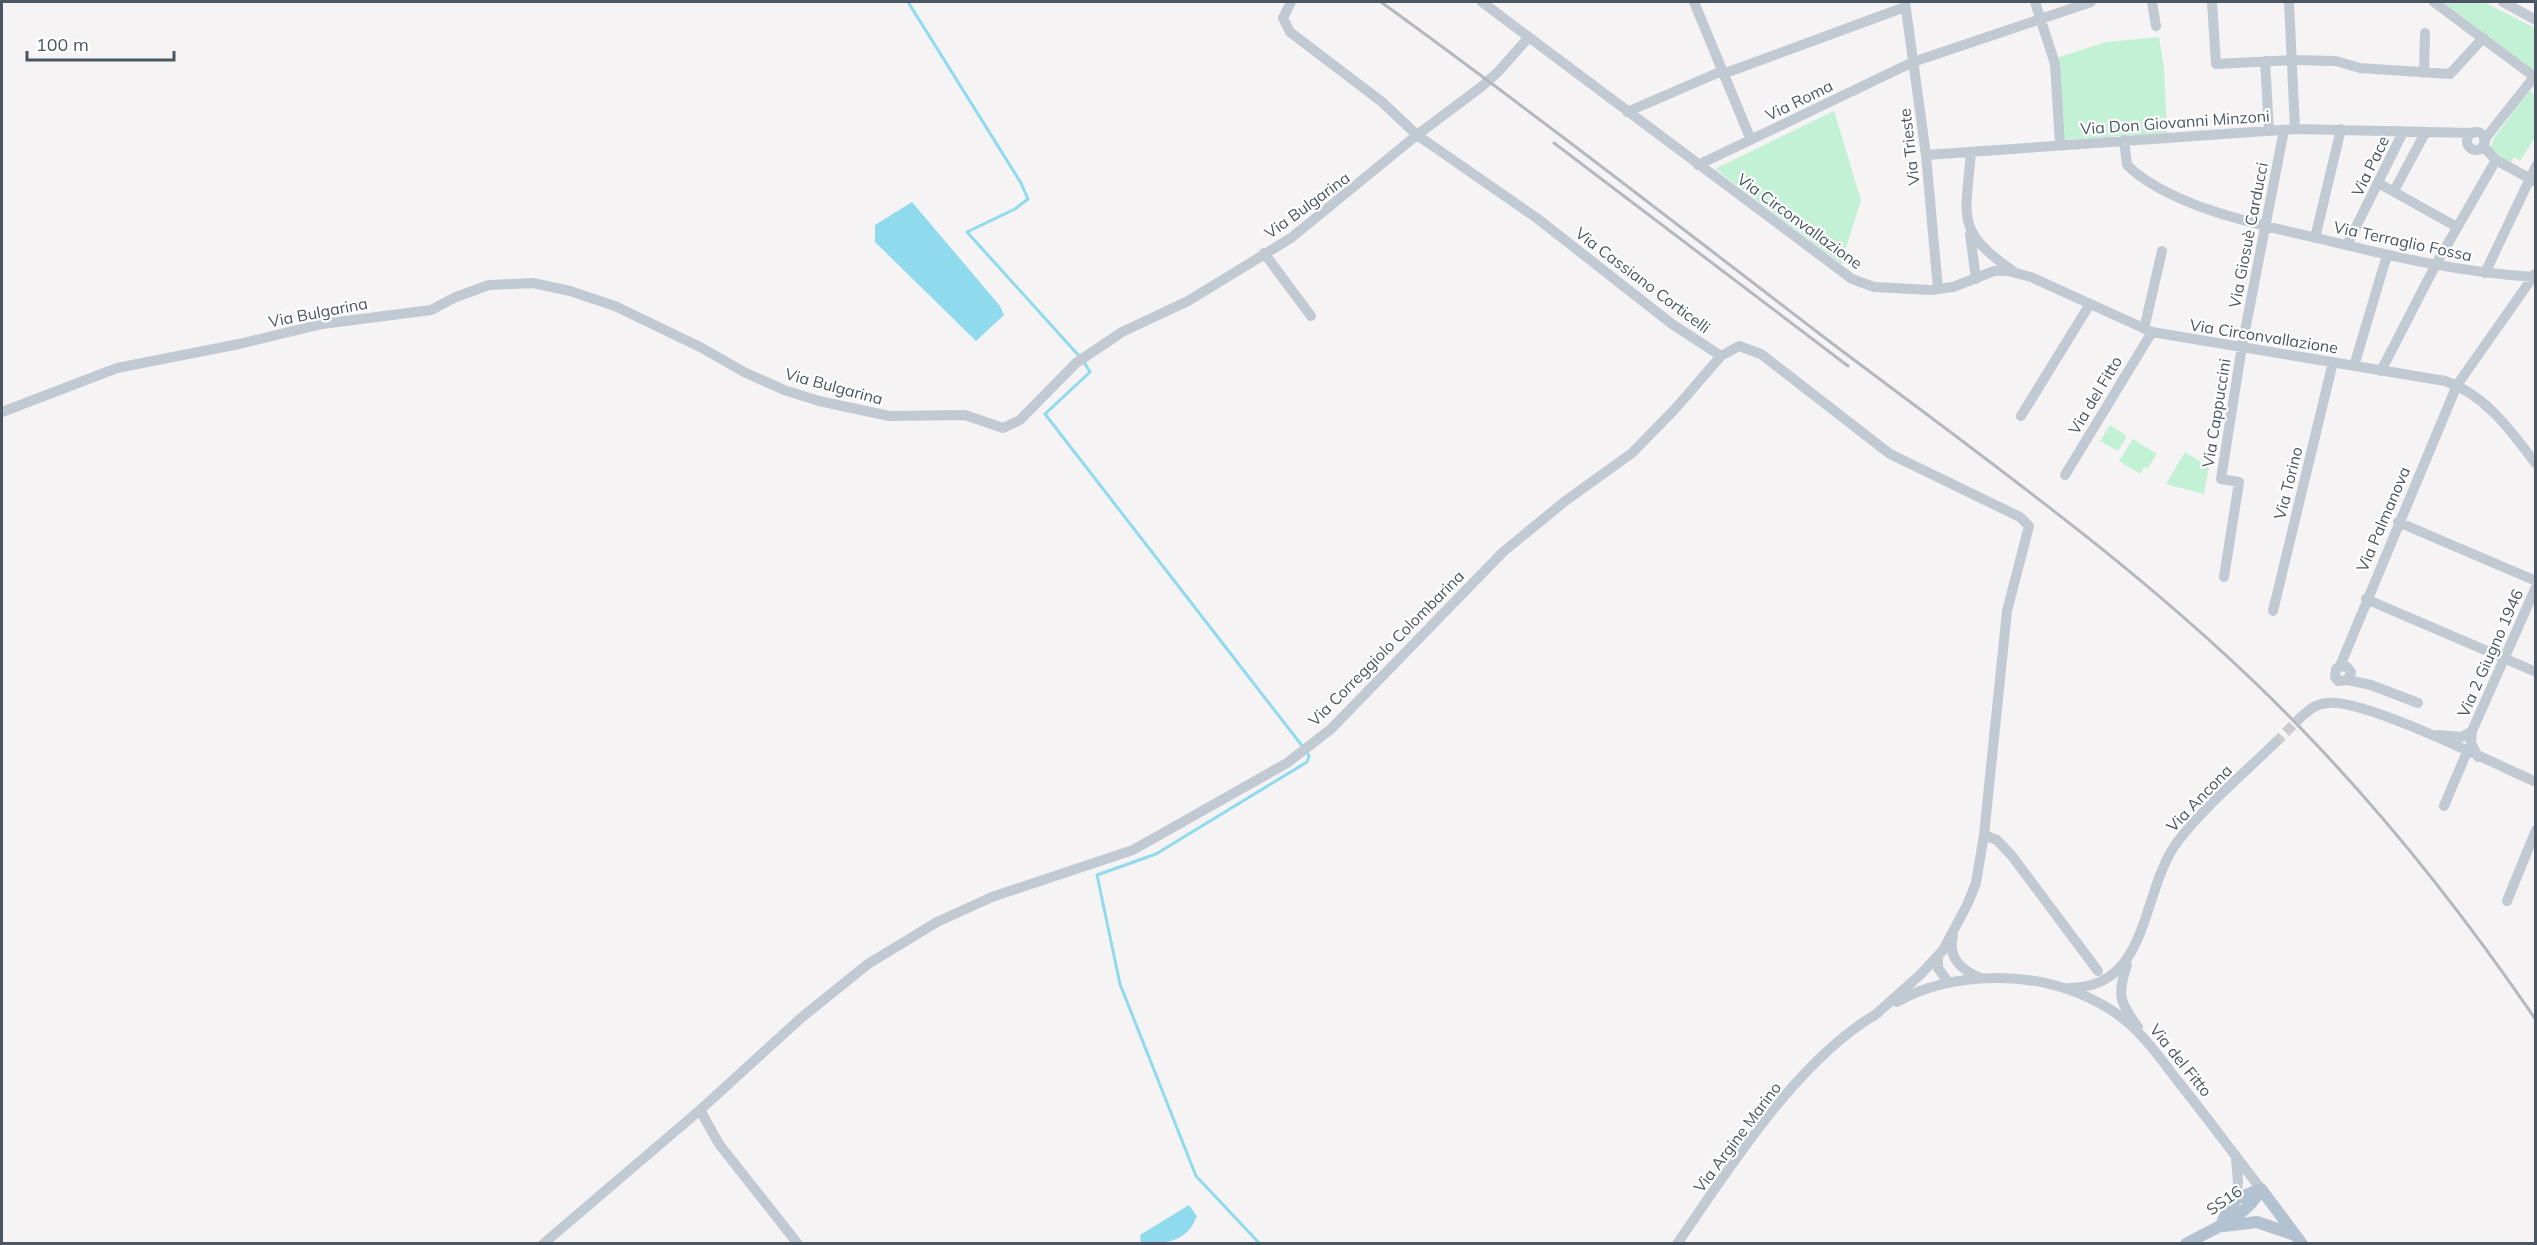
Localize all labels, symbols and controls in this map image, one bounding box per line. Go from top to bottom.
scale bar [27,24,174,62]
text: 100 m [36,33,89,56]
street label: Via Roma [1762,75,1836,125]
street label: Via Don Giovanni Minzoni [2080,105,2270,139]
street label: Via Trieste [1894,107,1924,187]
street label: Via Pace [2347,132,2393,200]
street label: Via Giosuè Carducci [2224,161,2272,309]
street label: Via Bulgarina [1260,167,1354,243]
street label: Via Circonvallazione [1733,169,1867,273]
street label: Via Terraglio Fossa [2332,217,2474,265]
street label: Via Cassiano Corticelli [1571,223,1715,337]
street label: Via Bulgarina [267,293,369,331]
street label: Via Circonvallazione [2188,314,2340,358]
street label: Via del Fitto [2064,352,2126,438]
street label: Via Cappuccini [2198,357,2234,469]
street label: Via Bulgarina [783,363,885,409]
street label: Via Torino [2269,444,2307,522]
street label: Via Palmanova [2352,463,2414,575]
street label: Via Correggiolo Colombarina [1304,566,1468,730]
street label: Via 2 Giugno 1946 [2453,586,2527,720]
street label: Via Ancona [2162,760,2236,836]
street label: Via del Fitto [2146,1020,2216,1100]
street label: Via Argine Marino [1689,1078,1785,1196]
street label: SS16 [2202,1181,2246,1219]

